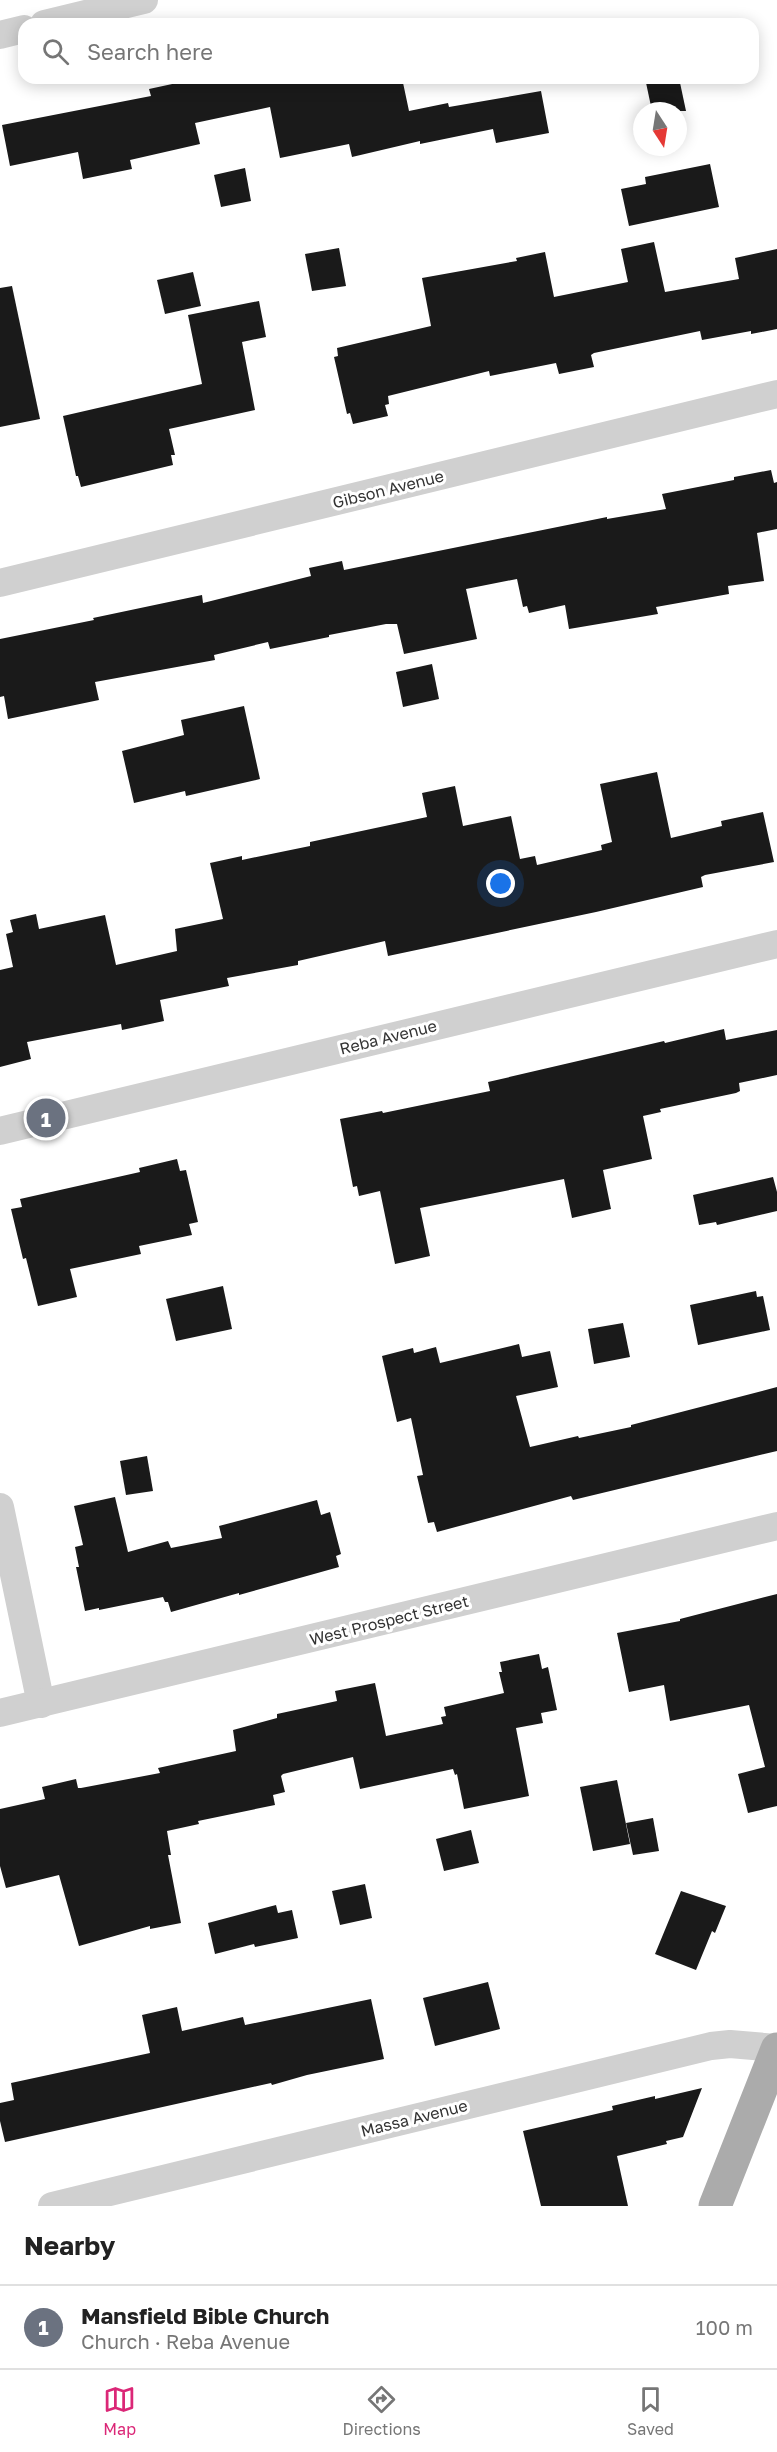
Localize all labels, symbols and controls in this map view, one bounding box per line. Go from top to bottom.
search box [18,18,759,84]
icon: search [39,35,72,68]
text: Search here [87,38,213,65]
north arrow [633,102,687,156]
street label: Gibson Avenue [330,466,446,512]
your location [486,869,515,898]
street label: Reba Avenue [337,1015,439,1059]
pin: 1 [26,1096,66,1140]
street label: West Prospect Street [307,1591,471,1649]
street label: Massa Avenue [359,2095,469,2141]
text: Nearby [24,2230,115,2261]
text: Mansfield Bible Church [81,2302,329,2329]
text: 1 [38,2315,49,2339]
text: 100 m [696,2315,753,2339]
text: Church · Reba Avenue [81,2329,290,2353]
tab: Map [103,2383,136,2439]
tab: Directions [343,2383,421,2439]
tab: Saved [627,2383,674,2439]

